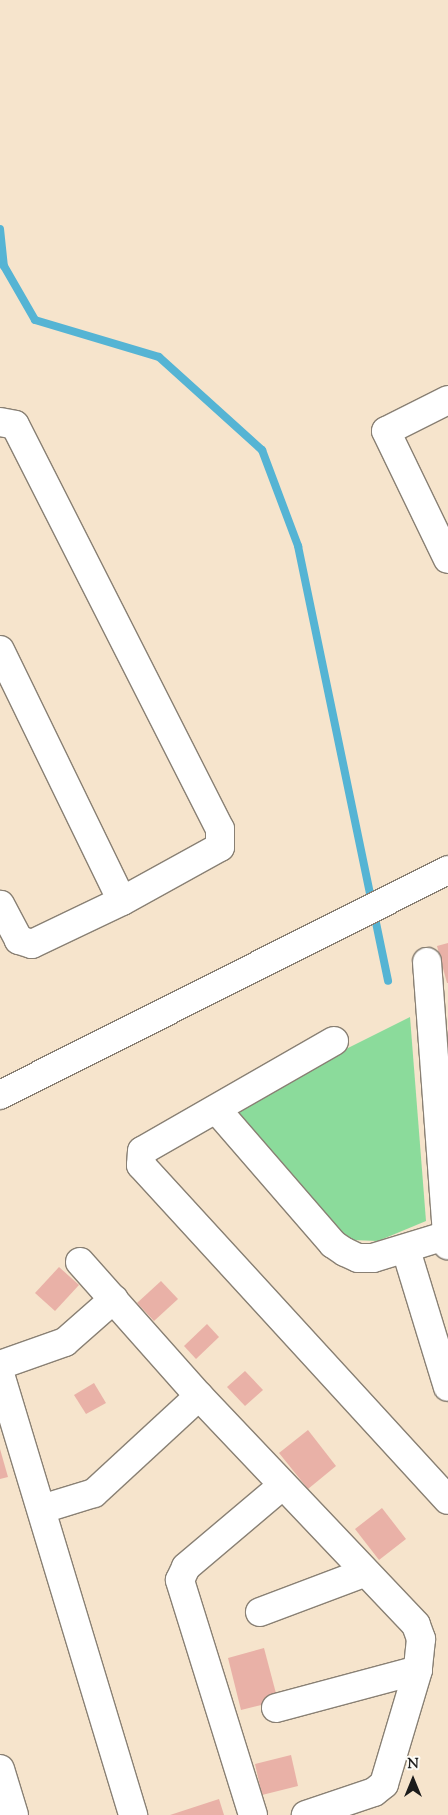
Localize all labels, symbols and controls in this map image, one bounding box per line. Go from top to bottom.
north arrow [388,1755,438,1805]
text: N [407,1755,419,1775]

